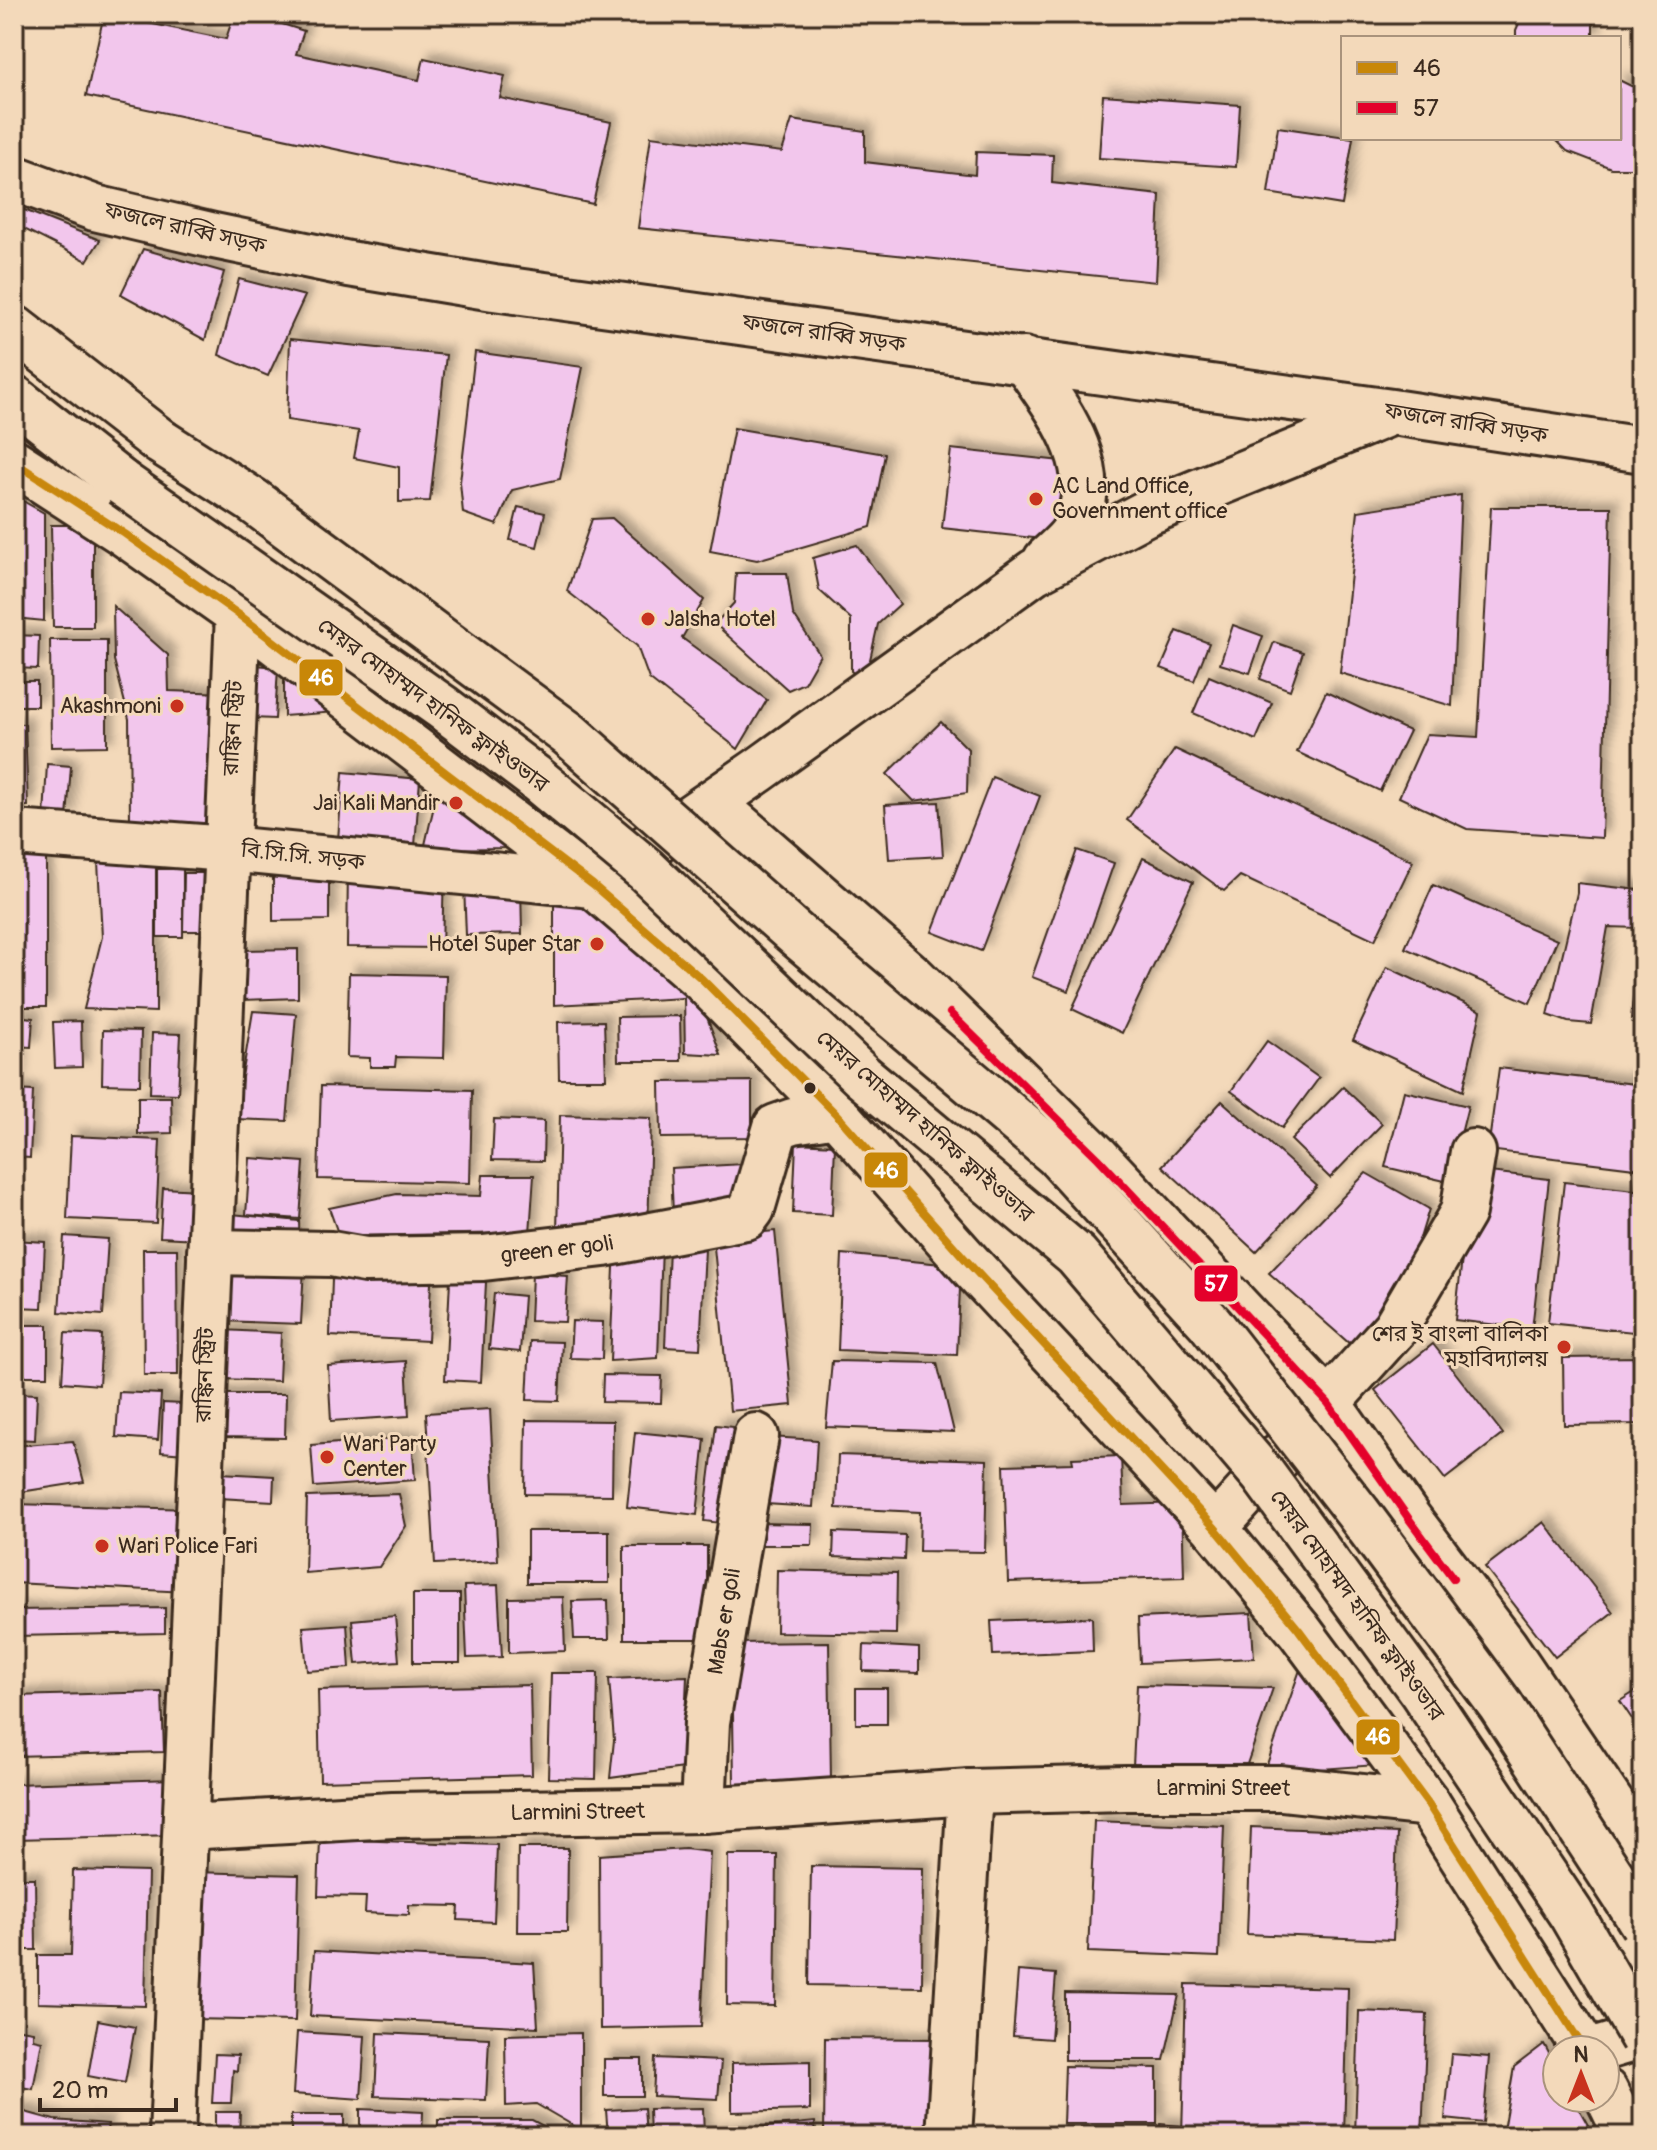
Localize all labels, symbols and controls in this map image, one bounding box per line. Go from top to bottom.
legend [1341,36,1621,140]
text: 46 [1413,54,1441,83]
text: 57 [1413,94,1439,123]
street label: ফজলে রাব্বি সড়ক [101,196,269,260]
street label: ফজলে রাব্বি সড়ক [739,308,908,358]
street label: ফজলে রাব্বি সড়ক [1381,396,1550,450]
place label: AC Land Office, Government office [1052,472,1228,525]
marker: AC Land Office, Government office [1027,490,1045,508]
place label: Jalsha Hotel [664,605,776,633]
marker: Jalsha Hotel [639,610,657,628]
street label: মেয়র মোহাম্মদ হানিফ ফ্লাইওভার [312,612,555,799]
line badge: 46 [298,658,344,697]
text: 46 [308,664,334,692]
street label: রাঙ্কিন স্ট্রিট [216,679,250,777]
place label: Akashmoni [60,692,161,720]
marker: Akashmoni [168,697,186,715]
place label: Jai Kali Mandir [313,789,440,817]
marker: Jai Kali Mandir [447,794,465,812]
street label: বি.সি.সি. সড়ক [239,835,367,876]
place label: Hotel Super Star [428,930,581,958]
marker: Hotel Super Star [588,935,606,953]
street label: মেয়র মোহাম্মদ হানিফ ফ্লাইওভার [810,1024,1040,1229]
unlabelled marker [802,1080,818,1096]
line badge: 46 [863,1151,909,1189]
text: 46 [873,1157,899,1185]
street label: green er goli [499,1229,615,1270]
line badge: 57 [1193,1264,1239,1303]
text: 57 [1204,1270,1228,1298]
place label: শের ই বাংলা বালিকা মহাবিদ্যালয় [1372,1320,1549,1373]
street label: রাঙ্কিন স্ট্রিট [189,1326,221,1424]
marker: শের ই বাংলা বালিকা মহাবিদ্যালয় [1555,1338,1573,1356]
place label: Wari Party Center [343,1430,436,1483]
marker: Wari Party Center [318,1448,336,1466]
street label: মেয়র মোহাম্মদ হানিফ ফ্লাইওভার [1264,1484,1451,1727]
place label: Wari Police Fari [118,1532,257,1560]
marker: Wari Police Fari [93,1537,111,1555]
street label: Mabs er goli [701,1566,747,1677]
line badge: 46 [1355,1718,1401,1756]
text: 46 [1365,1723,1391,1751]
street label: Larmini Street [1156,1774,1292,1803]
street label: Larmini Street [510,1797,645,1827]
north arrow [1541,2034,1621,2114]
text: N [1574,2041,1589,2069]
scale bar [40,2062,176,2112]
text: 20 m [52,2076,108,2105]

